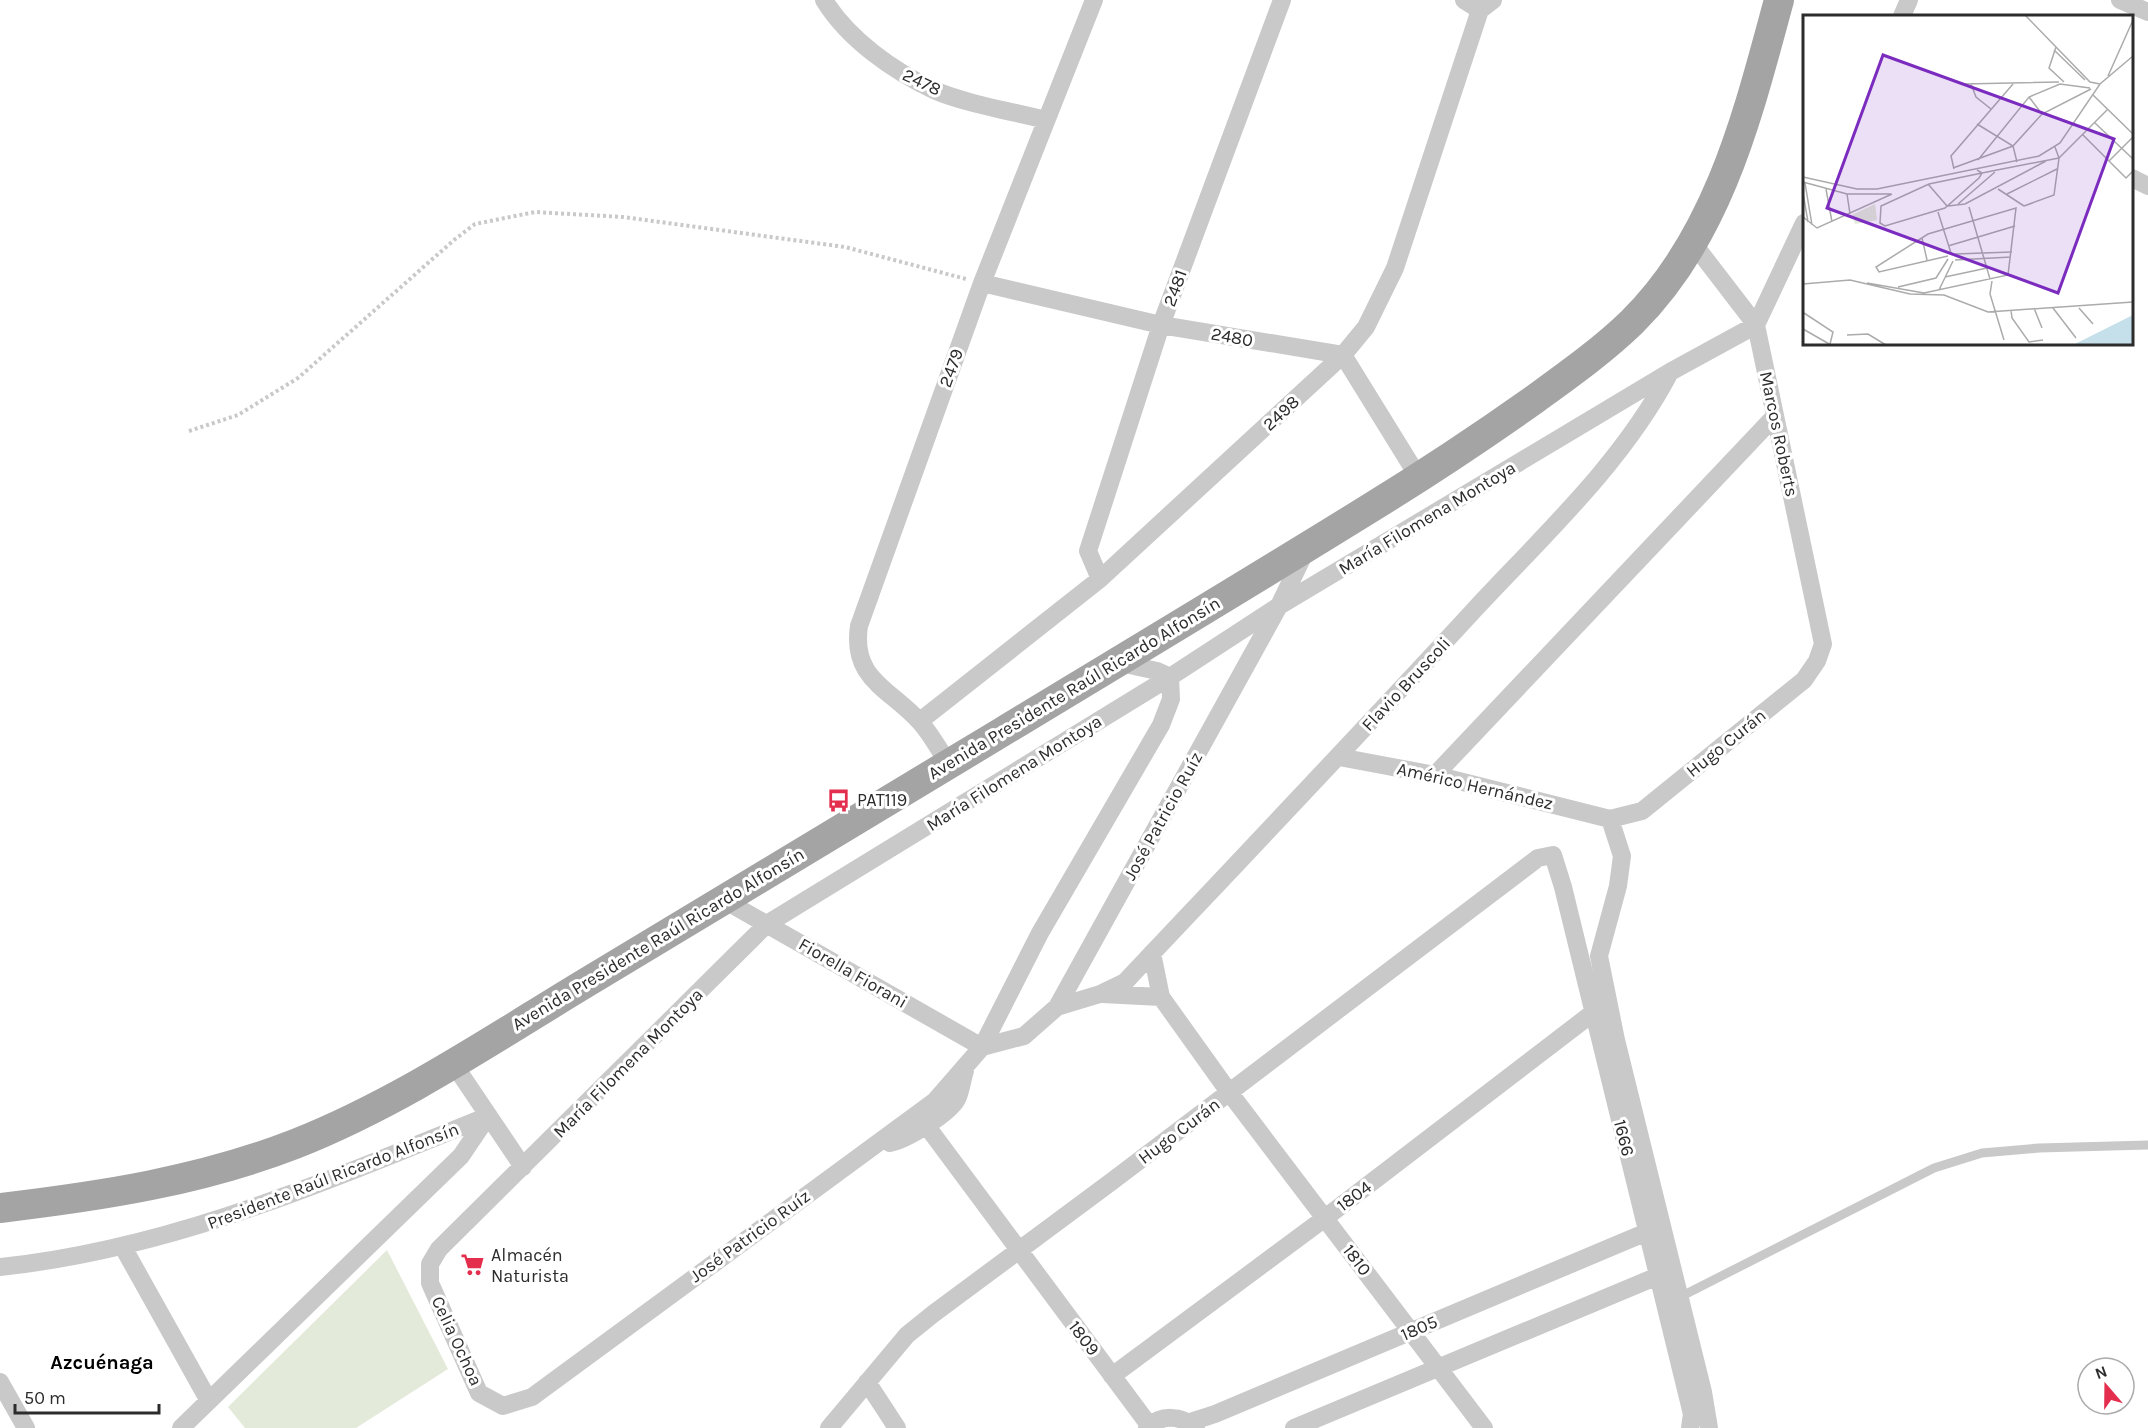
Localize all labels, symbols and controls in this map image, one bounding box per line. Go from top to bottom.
inset map [1803,15,2133,345]
street label: 2478 [899,64,945,100]
street label: 2481 [1158,267,1192,309]
street label: 2480 [1209,323,1255,351]
street label: 2479 [934,346,968,390]
street label: Marcos Roberts [1755,369,1803,499]
street label: 2498 [1258,391,1304,435]
street label: María Filomena Montoya [1334,456,1520,580]
street label: Avenida Presidente Raúl Ricardo Alfonsín [924,592,1224,784]
street label: Flavio Bruscoli [1357,632,1455,736]
street label: Hugo Curán [1682,704,1770,782]
street label: María Filomena Montoya [922,710,1106,836]
street label: José Patricio Ruíz [1119,748,1207,884]
street label: Américo Hernández [1395,757,1555,815]
bus stop icon: PAT119 [826,787,852,813]
place label: PAT119 [857,789,907,811]
street label: Avenida Presidente Raúl Ricardo Alfonsín [508,843,808,1035]
street label: Fiorella Fiorani [795,933,911,1013]
street label: María Filomena Montoya [549,984,707,1142]
street label: Hugo Curán [1134,1093,1224,1169]
street label: 1666 [1609,1117,1639,1159]
street label: Presidente Raúl Ricardo Alfonsín [204,1118,462,1234]
street label: 1804 [1332,1176,1376,1216]
street label: José Patricio Ruíz [686,1185,814,1287]
street label: 1810 [1338,1240,1376,1280]
place label: Almacén Naturista [491,1244,569,1287]
supermarket icon: Almacén Naturista [460,1252,486,1278]
street label: Celia Ochoa [427,1293,487,1389]
street label: 1805 [1397,1310,1441,1346]
street label: 1809 [1064,1316,1104,1360]
district label: Azcuénaga [50,1351,154,1374]
north arrow [2076,1356,2136,1416]
text: N [2092,1361,2110,1383]
scale bar [15,1377,159,1415]
text: 50 m [24,1387,66,1409]

